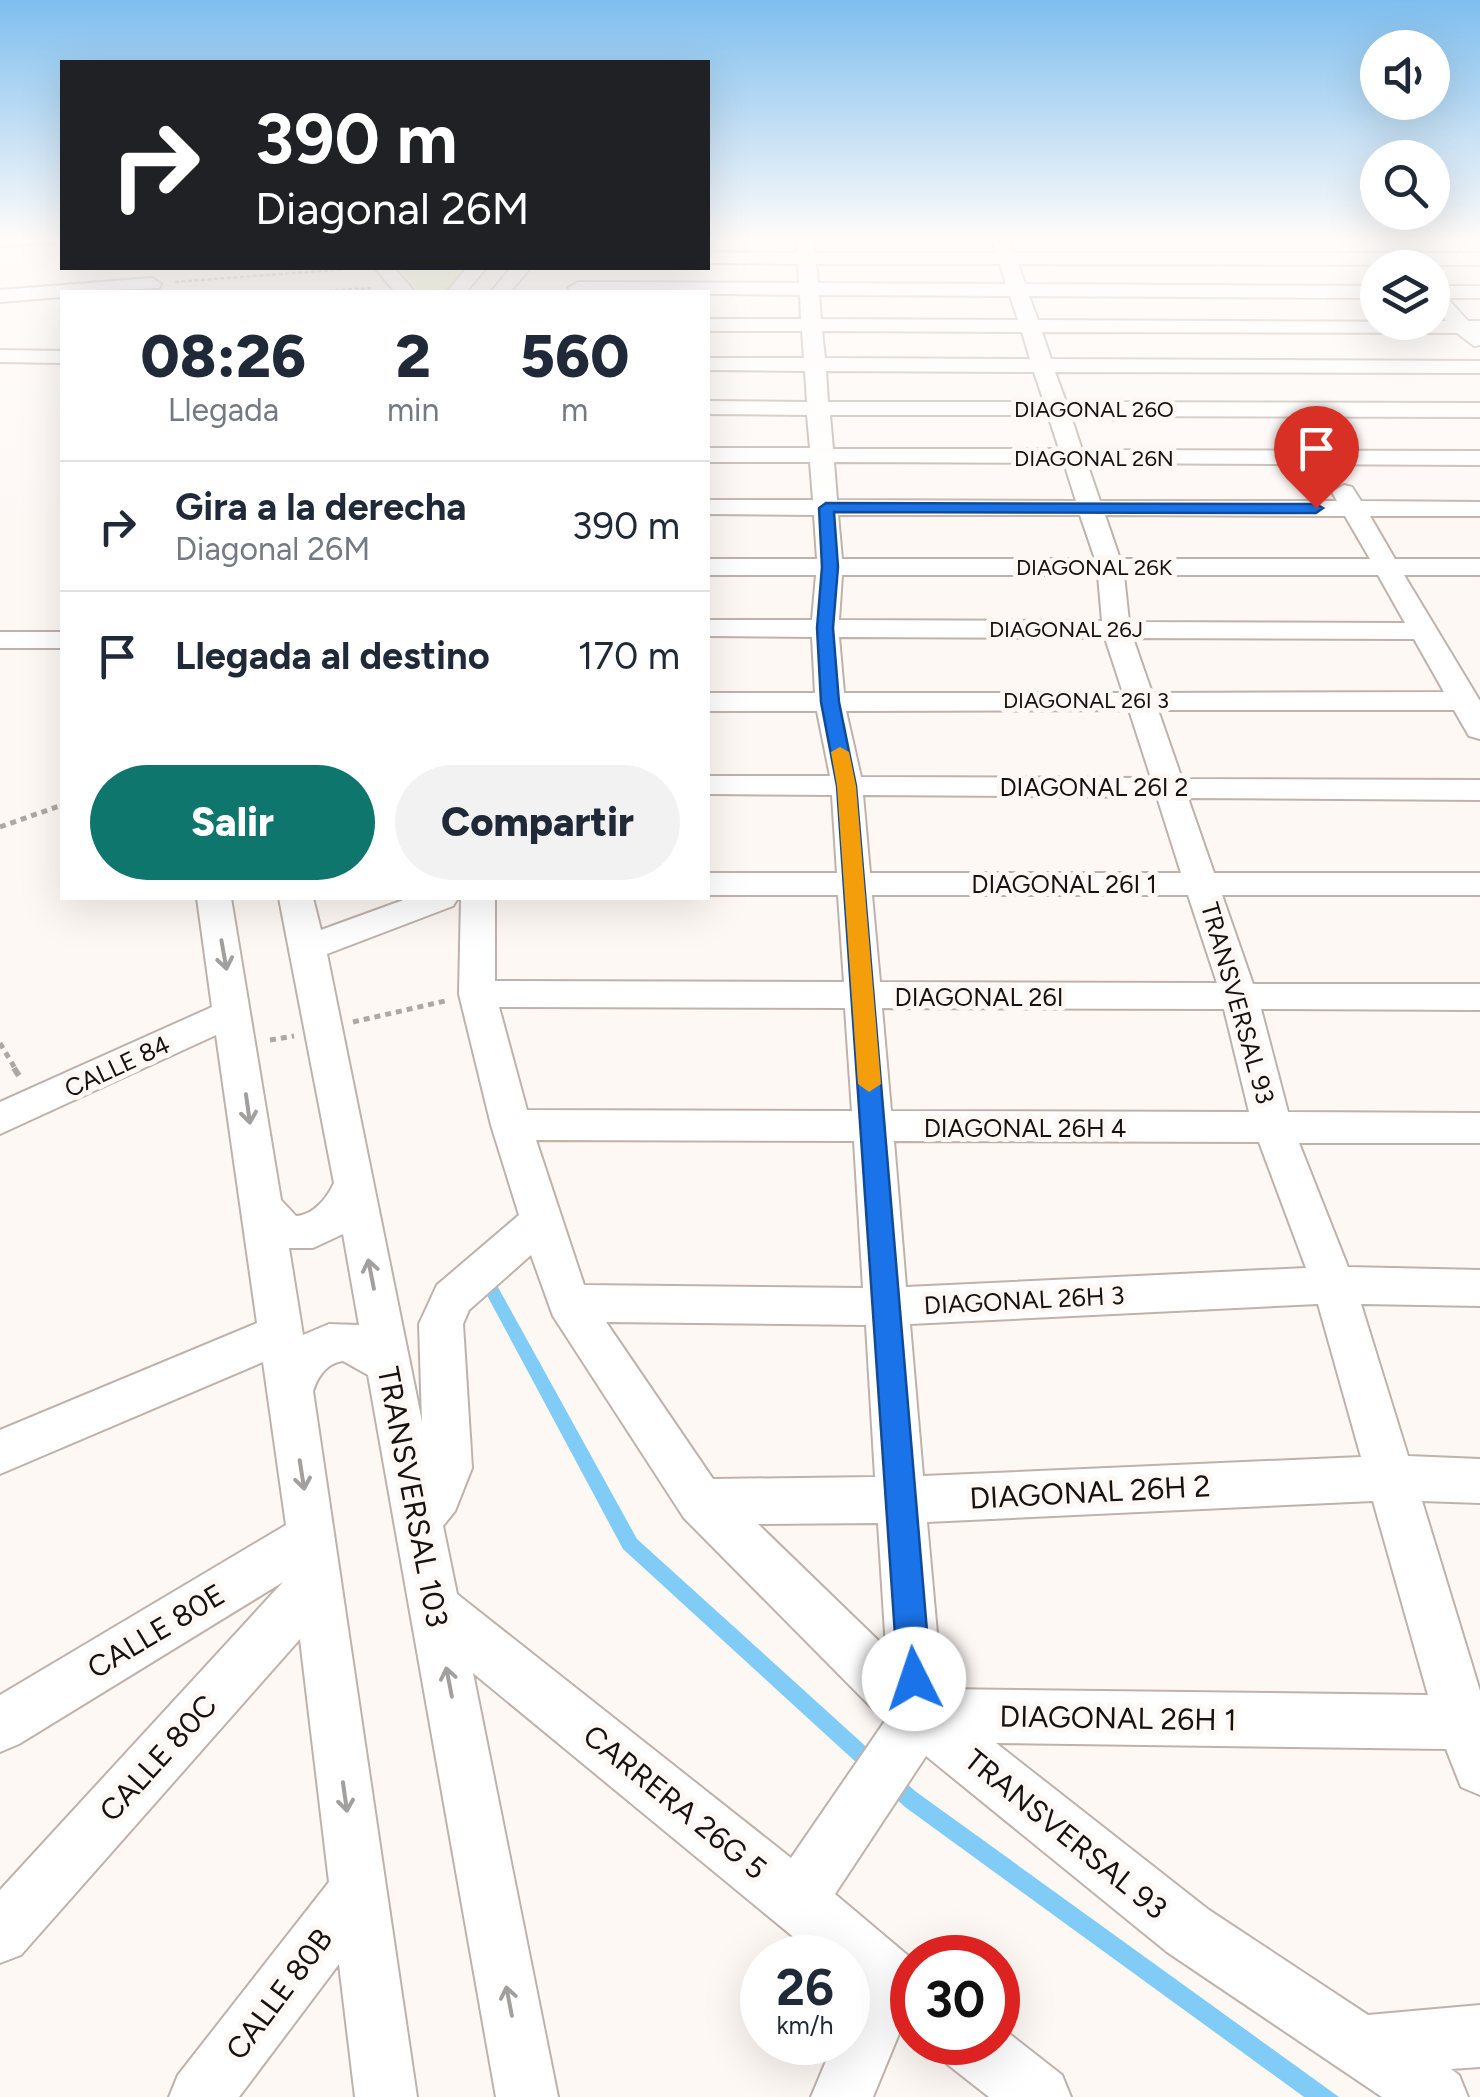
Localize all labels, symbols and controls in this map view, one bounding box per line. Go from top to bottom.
map controls [1360,30,1450,340]
button: sound [1360,30,1450,120]
text: 390 m [255,96,458,181]
icon: right [90,100,220,230]
button: search [1360,140,1450,230]
text: Diagonal 26M [255,181,530,235]
button: layers [1360,250,1450,340]
text: 08:26 [141,320,306,392]
text: 2 [396,320,431,392]
text: 560 [520,320,629,392]
text: Llegada [168,391,279,429]
text: min [387,391,439,429]
text: m [561,391,588,429]
street label: DIAGONAL 26O [1014,396,1174,423]
pin [1274,406,1359,509]
icon: arrive [1289,421,1344,476]
street label: DIAGONAL 26N [1014,445,1174,472]
text: Gira a la derecha [175,484,467,530]
icon: right [90,499,145,554]
text: 390 m [572,503,680,549]
text: Diagonal 26M [175,530,370,568]
street label: DIAGONAL 26K [1016,554,1173,581]
street label: DIAGONAL 26J [989,616,1143,643]
icon: arrive [90,629,145,684]
text: Llegada al destino [175,633,490,679]
text: 170 m [578,633,680,679]
street label: DIAGONAL 26I 3 [1003,687,1169,714]
button: Salir [90,765,375,880]
button: Compartir [395,765,680,880]
street label: DIAGONAL 26I 2 [999,772,1189,802]
street label: DIAGONAL 26I 1 [971,869,1157,899]
street label: TRANSVERSAL 93 [1195,899,1281,1107]
one-way arrow [215,938,234,971]
street label: DIAGONAL 26I [894,982,1064,1012]
street label: CALLE 84 [60,1029,174,1103]
one-way arrow [239,1092,257,1124]
street label: DIAGONAL 26H 4 [924,1113,1126,1143]
one-way arrow [361,1258,380,1291]
street label: DIAGONAL 26H 3 [923,1280,1125,1320]
street label: TRANSVERSAL 103 [370,1364,456,1630]
one-way arrow [294,1458,312,1491]
street label: DIAGONAL 26H 2 [968,1467,1212,1517]
street label: CALLE 80E [81,1576,231,1686]
position arrow [862,1627,966,1731]
one-way arrow [438,1667,457,1699]
street label: CALLE 80C [92,1687,224,1829]
street label: DIAGONAL 26H 1 [999,1697,1237,1739]
street label: CARRERA 26G 5 [576,1717,774,1887]
street label: TRANSVERSAL 93 [957,1741,1175,1927]
one-way arrow [337,1781,355,1813]
street label: CALLE 80B [218,1921,340,2067]
speed limit sign: 30 [890,1935,1020,2065]
text: 26 [776,1957,834,2018]
one-way arrow [499,1985,518,2018]
text: km/h [776,2010,834,2040]

